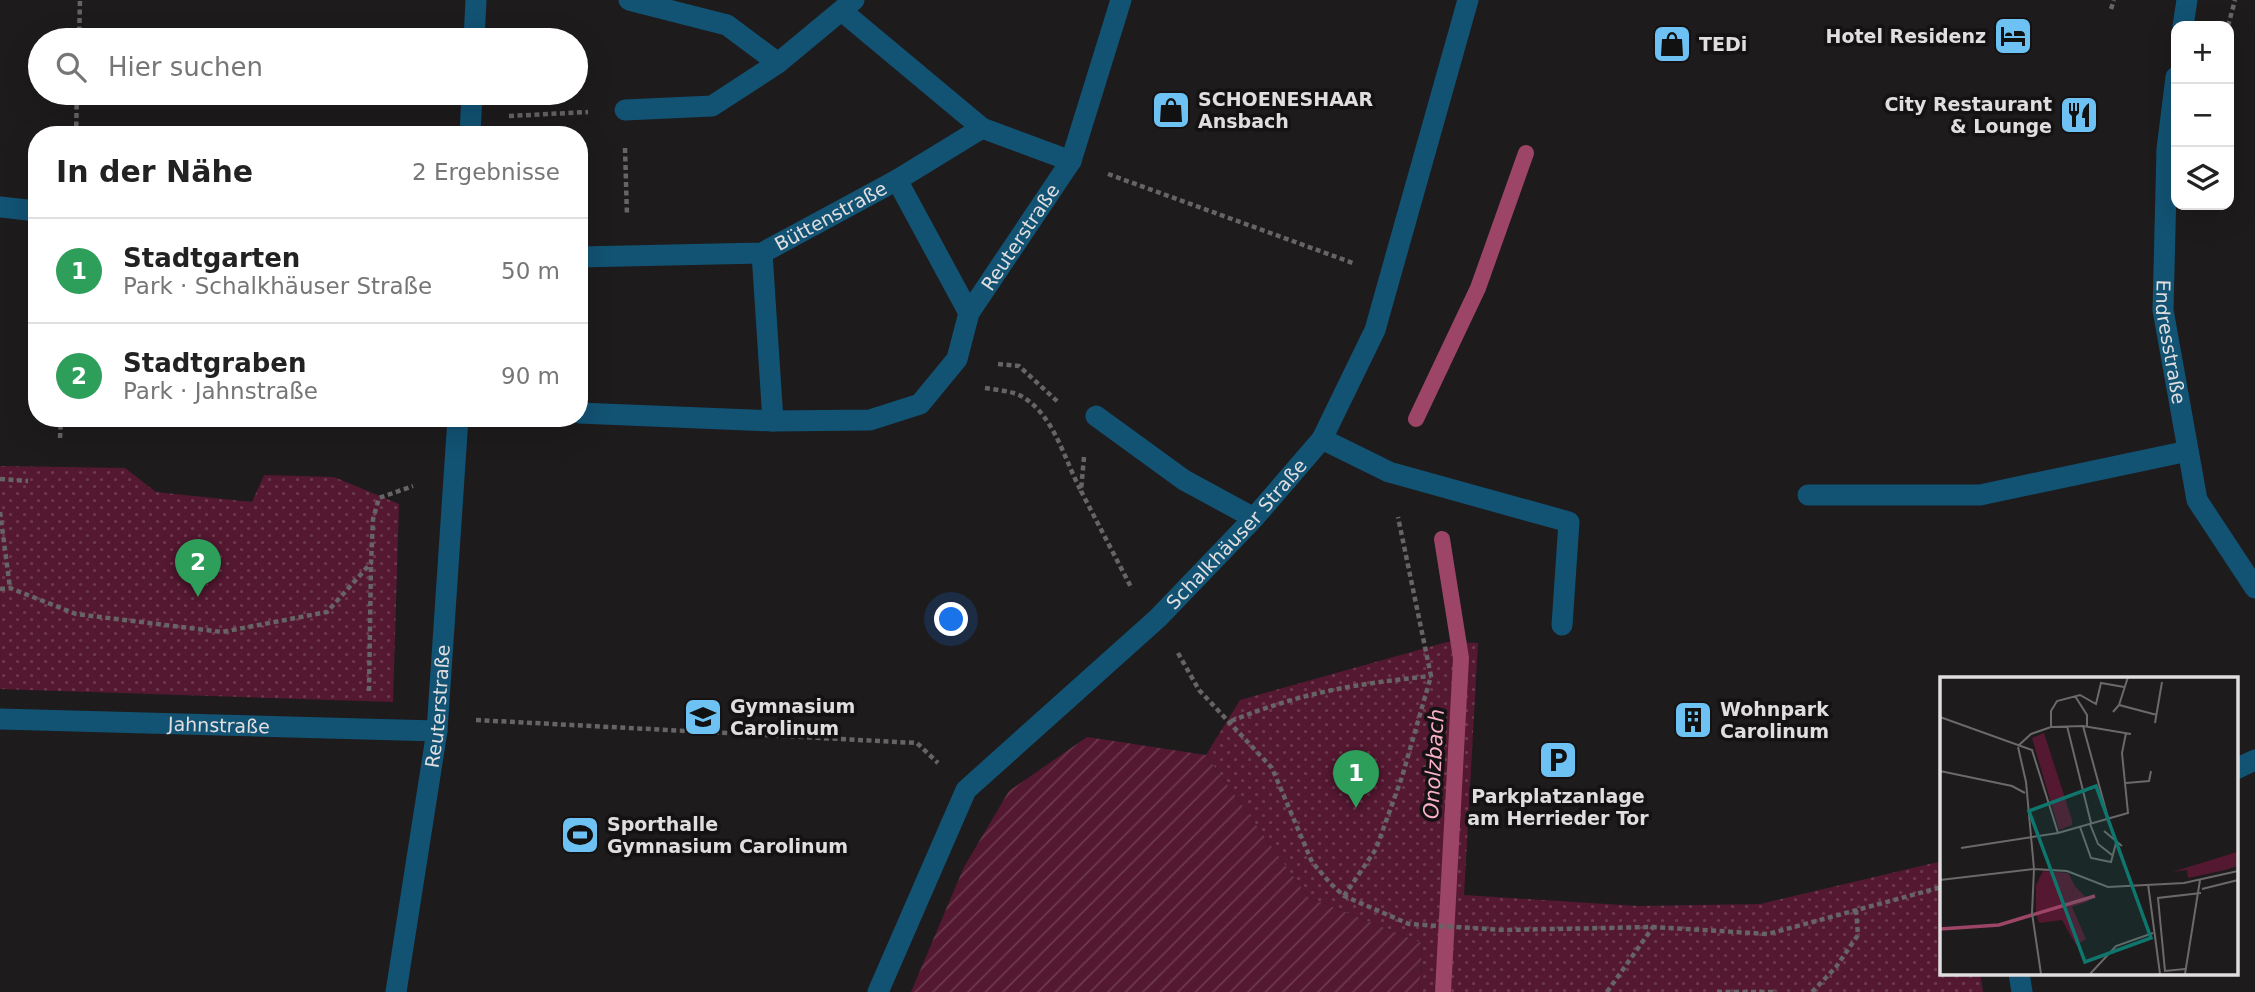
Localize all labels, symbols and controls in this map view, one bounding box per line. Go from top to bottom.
hotel icon: Hotel Residenz [1992,15,2034,57]
map controls [2171,21,2234,210]
button: + [2171,21,2234,84]
shop icon: TEDi [1651,23,1693,65]
place label: Hotel Residenz [1826,25,1986,47]
search box [28,28,588,105]
place label: TEDi [1699,33,1747,55]
icon: search [52,48,90,86]
text: Hier suchen [108,52,263,82]
button: − [2171,84,2234,147]
place label: SCHOENESHAAR Ansbach [1198,88,1374,132]
shop icon: SCHOENESHAAR Ansbach [1150,89,1192,131]
place label: City Restaurant & Lounge [1884,93,2052,137]
restaurant icon: City Restaurant & Lounge [2058,94,2100,136]
button: layers [2171,147,2234,210]
text: In der Nähe [56,154,253,189]
text: 2 Ergebnisse [412,159,560,185]
street label: Büttenstraße [771,177,890,255]
street label: Reuterstraße [976,180,1064,294]
text: Stadtgarten [123,243,300,273]
text: 1 [71,258,87,284]
text: 50 m [501,258,560,284]
text: Park · Schalkhäuser Straße [123,273,432,299]
street label: Endresstraße [2152,279,2191,406]
text: Stadtgraben [123,348,306,378]
text: 2 [71,363,87,389]
text: 90 m [501,363,560,389]
text: Park · Jahnstraße [123,378,318,404]
street label: Schalkhäuser Straße [1162,454,1311,614]
pin: 2 [175,539,221,597]
your location [934,602,968,636]
street label: Reuterstraße [420,644,454,769]
inset map [1940,677,2238,974]
place label: Gymnasium Carolinum [730,695,855,739]
school or university icon: Gymnasium Carolinum [682,696,724,738]
place label: Wohnpark Carolinum [1720,698,1829,742]
building icon: Wohnpark Carolinum [1672,699,1714,741]
water label: Onolzbach [1419,708,1449,820]
street label: Jahnstraße [167,713,270,737]
parking icon: Parkplatzanlage am Herrieder Tor [1537,739,1579,781]
pin: 1 [1333,750,1379,808]
place label: Parkplatzanlage am Herrieder Tor [1467,785,1649,829]
place label: Sporthalle Gymnasium Carolinum [607,813,848,857]
sports icon: Sporthalle Gymnasium Carolinum [559,814,601,856]

